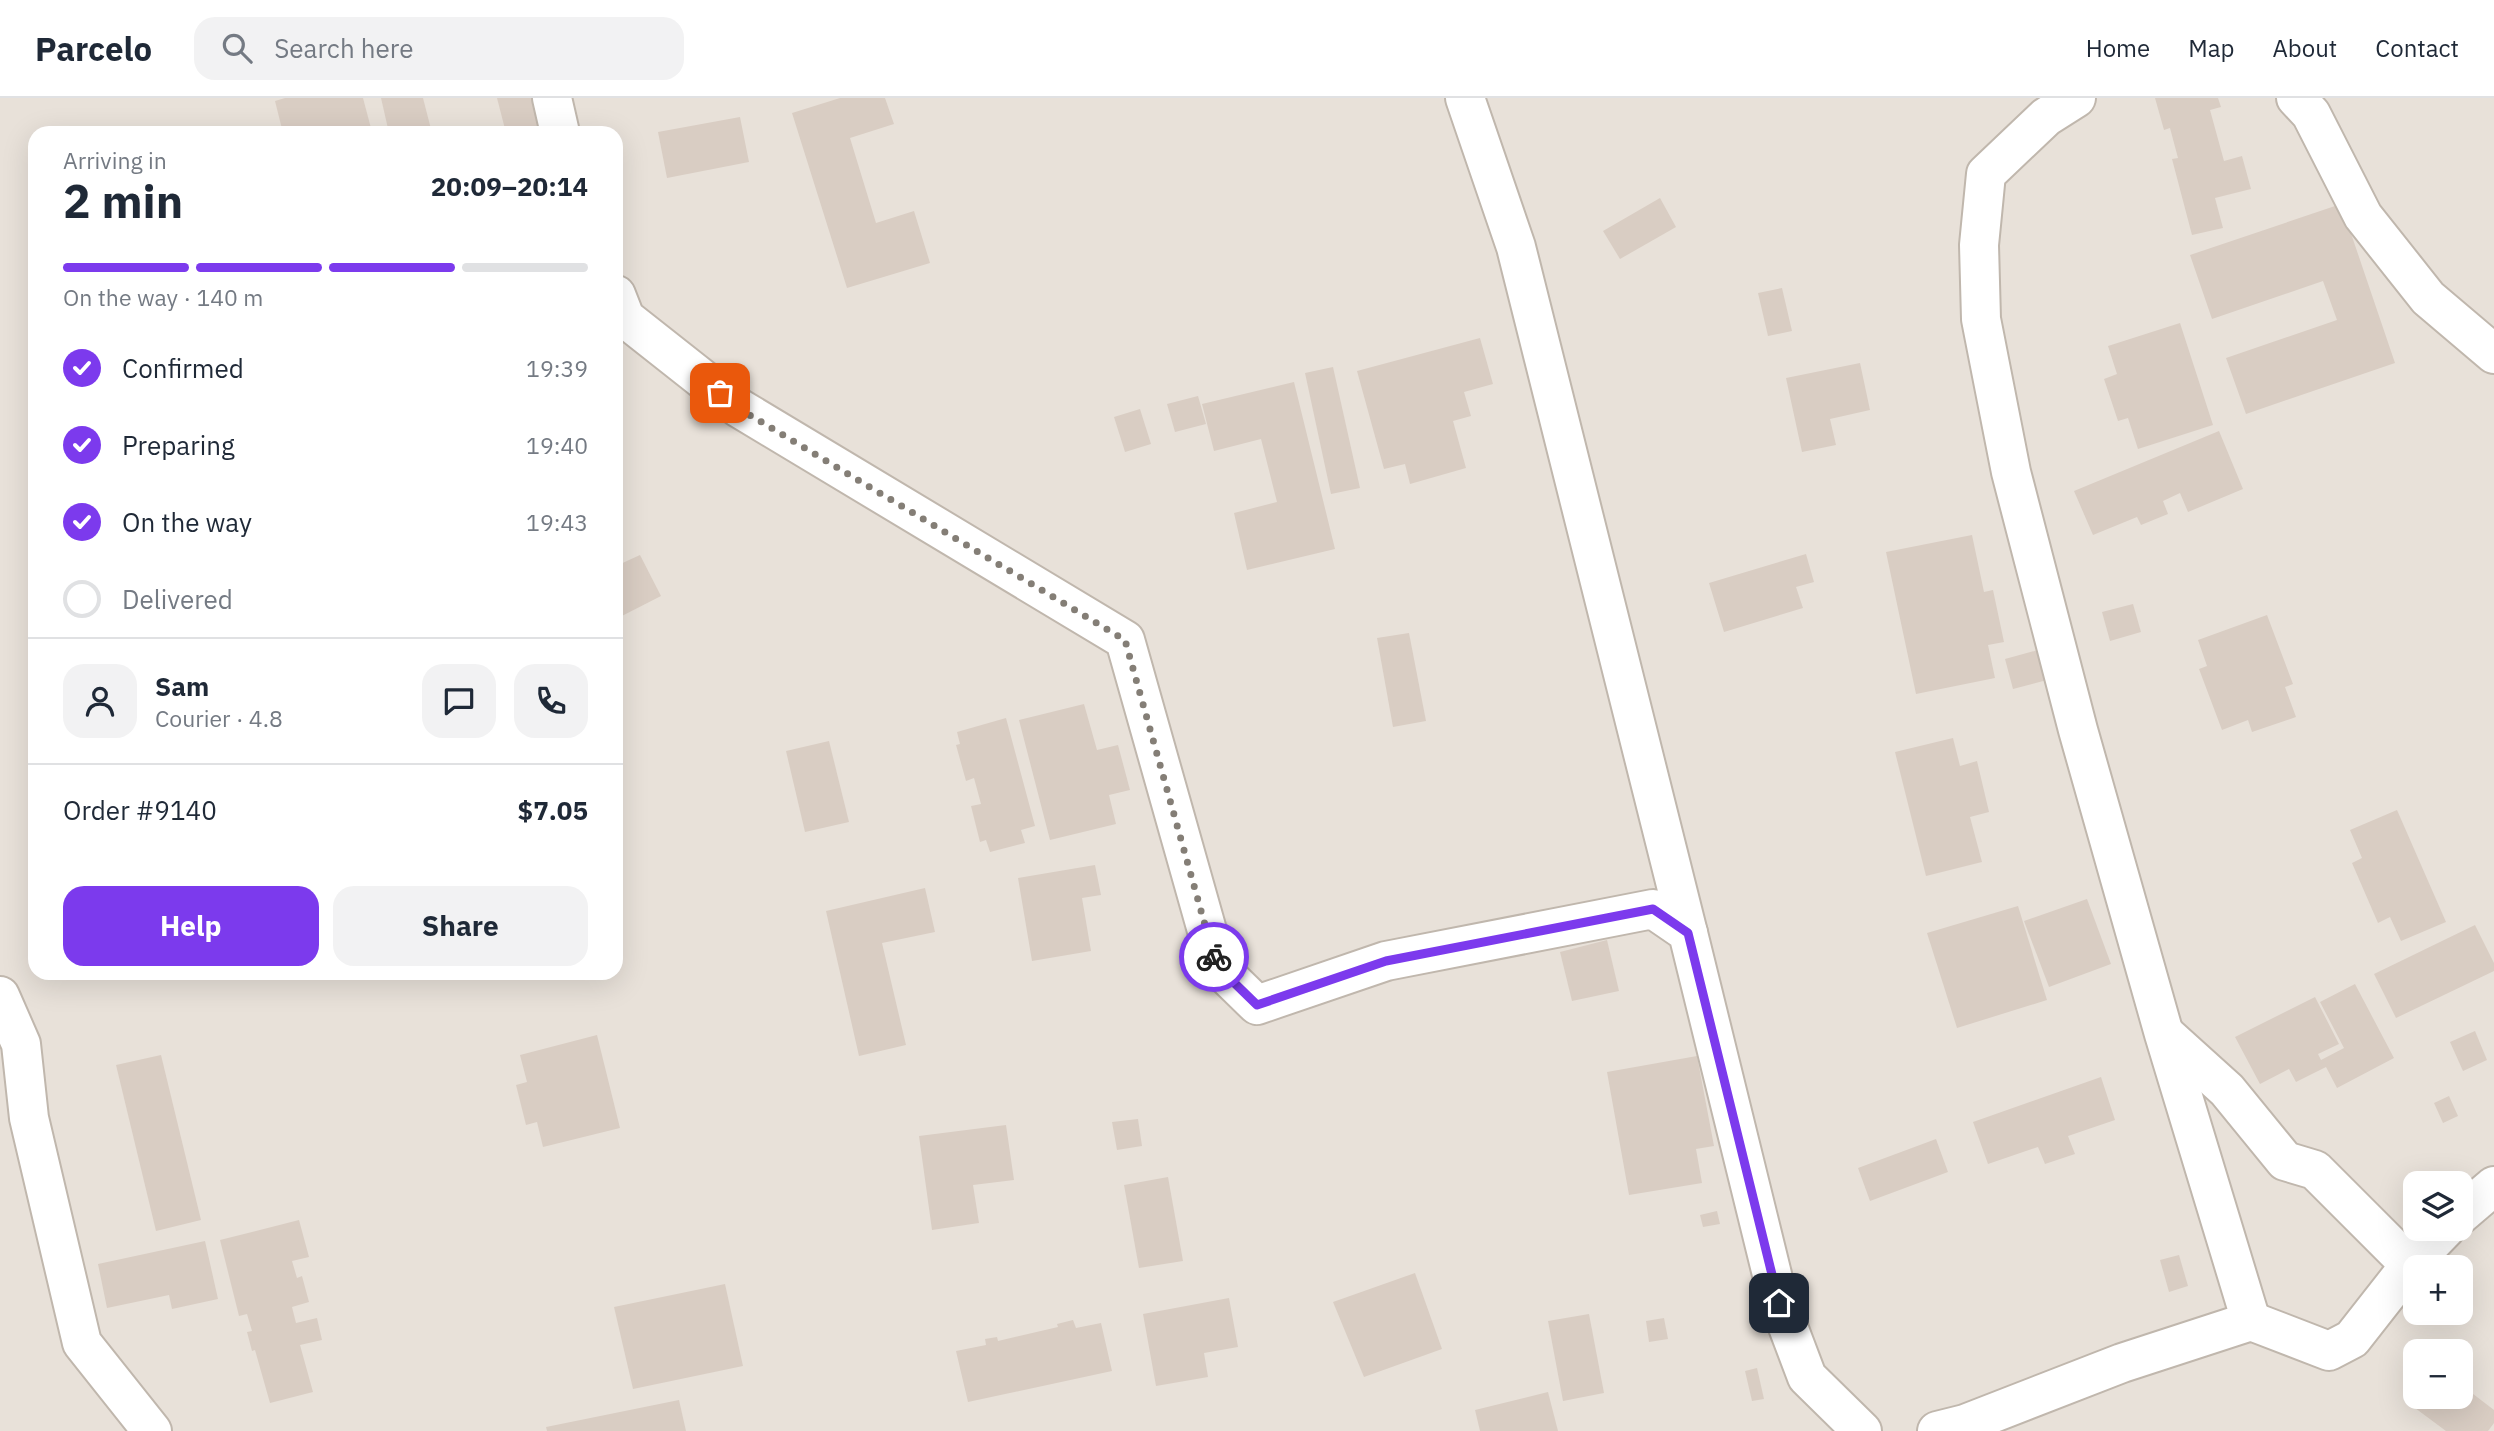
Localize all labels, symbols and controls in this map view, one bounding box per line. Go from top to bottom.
search box [194,17,684,80]
text: Parcelo [35,27,152,70]
icon: search [218,29,256,67]
text: Search here [274,31,414,65]
text: Home [2086,32,2150,64]
text: Map [2188,32,2234,64]
text: About [2272,32,2337,64]
text: Contact [2375,32,2459,64]
text: Arriving in [63,145,167,175]
text: 20:09–20:14 [431,169,588,203]
text: 2 min [63,171,183,231]
text: On the way · 140 m [63,282,263,312]
icon: check [63,349,101,387]
text: Confirmed [122,351,244,385]
text: 19:39 [526,353,588,383]
pin [690,363,750,423]
icon: bag [701,374,739,412]
icon: check [63,426,101,464]
text: Preparing [122,428,235,462]
text: 19:40 [526,430,588,460]
icon: check [63,503,101,541]
text: On the way [122,505,252,539]
text: 19:43 [526,507,588,537]
text: Delivered [122,582,233,616]
button: person [63,664,137,738]
button: chat [422,664,496,738]
button: phone [514,664,588,738]
text: Sam [155,669,209,703]
text: Courier · 4.8 [155,703,283,733]
text: Order #9140 [63,793,217,827]
text: $7.05 [518,793,588,827]
button: Help [63,886,319,966]
button: Share [333,886,588,966]
courier [1179,922,1249,992]
icon: bike [1195,938,1233,976]
map controls [2403,1171,2473,1409]
button: layers [2403,1171,2473,1241]
button: + [2403,1255,2473,1325]
pin [1749,1273,1809,1333]
icon: home [1760,1284,1798,1322]
button: − [2403,1339,2473,1409]

